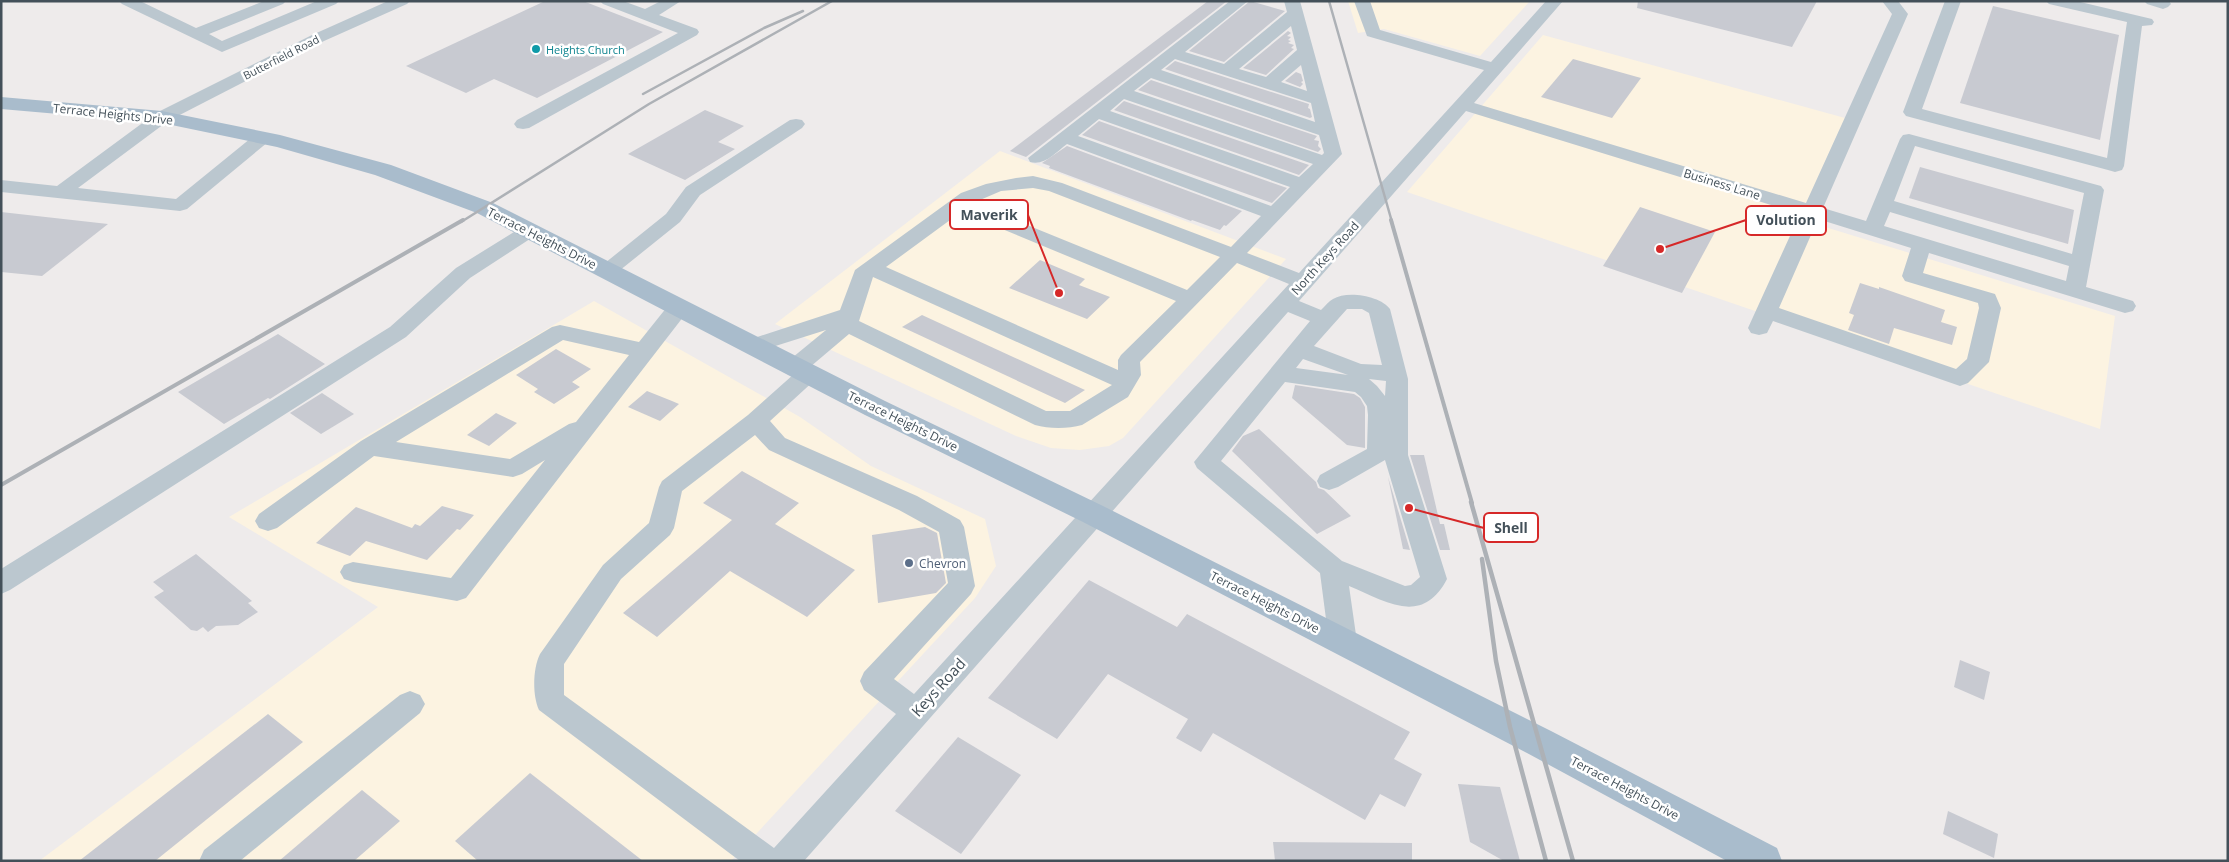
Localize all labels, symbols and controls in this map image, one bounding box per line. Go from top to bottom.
street label: Butterfield Road [240,31,322,83]
place label: Heights Church [546,42,625,57]
marker: Heights Church [530,43,542,55]
street label: Terrace Heights Drive [52,99,174,129]
street label: Business Lane [1681,164,1763,204]
callout: Maverik [950,200,1028,229]
street label: Terrace Heights Drive [484,203,600,273]
text: Maverik [960,205,1018,224]
callout: Volution [1746,206,1826,235]
text: Volution [1756,210,1816,229]
street label: North Keys Road [1287,218,1363,298]
street label: Terrace Heights Drive [845,387,961,455]
callout: Shell [1484,513,1538,542]
text: Shell [1494,518,1528,537]
place label: Chevron [919,555,966,572]
marker: Chevron [903,557,915,569]
street label: Terrace Heights Drive [1207,567,1323,637]
street label: Keys Road [906,654,970,720]
street label: Terrace Heights Drive [1568,752,1682,824]

